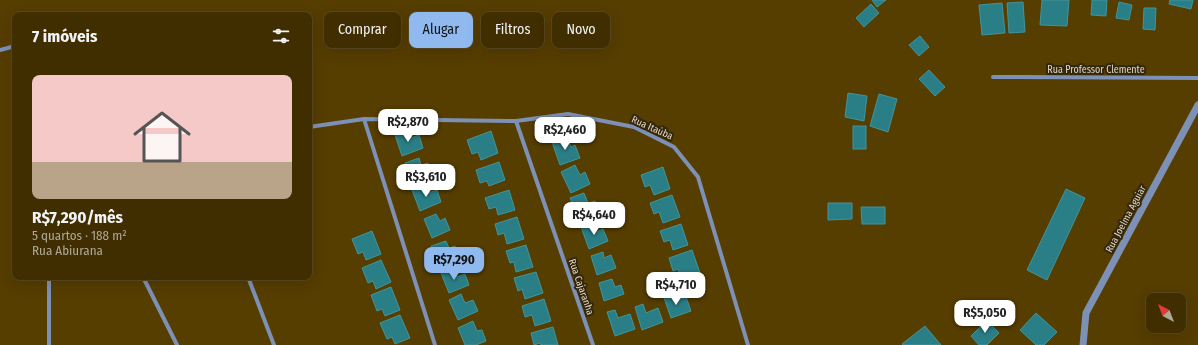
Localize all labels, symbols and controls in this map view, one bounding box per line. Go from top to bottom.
chip: Comprar [324,12,401,48]
chip: Alugar [409,12,473,48]
chip: Filtros [481,12,544,48]
chip: Novo [552,12,610,48]
icon: filters [270,25,292,47]
text: 7 imóveis [32,26,97,47]
street label: Rua Professor Clemente [1047,64,1145,76]
icon: home [126,101,198,173]
pin: R$2,870 [371,109,445,143]
street label: Rua Itaúba [629,113,675,142]
text: R$2,870 [387,114,429,129]
pin: R$2,460 [528,117,602,151]
text: R$2,460 [544,122,586,137]
pin: R$3,610 [389,164,463,198]
text: R$3,610 [405,169,447,184]
street label: Rua Joelma Aguiar [1103,183,1149,255]
pin: R$4,640 [557,202,631,236]
text: R$7,290/mês [32,207,123,228]
text: R$4,640 [572,207,616,222]
text: 5 quartos · 188 m² [32,228,127,243]
text: Rua Abiurana [32,243,103,258]
pin: R$7,290 [417,247,491,281]
text: R$7,290 [433,252,475,267]
street label: Rua Cajaranha [566,257,596,317]
pin: R$4,710 [639,272,713,306]
text: R$4,710 [655,277,697,292]
north arrow [1146,293,1186,333]
map controls [1146,293,1186,333]
pin: R$5,050 [948,300,1022,334]
text: R$5,050 [963,305,1007,320]

